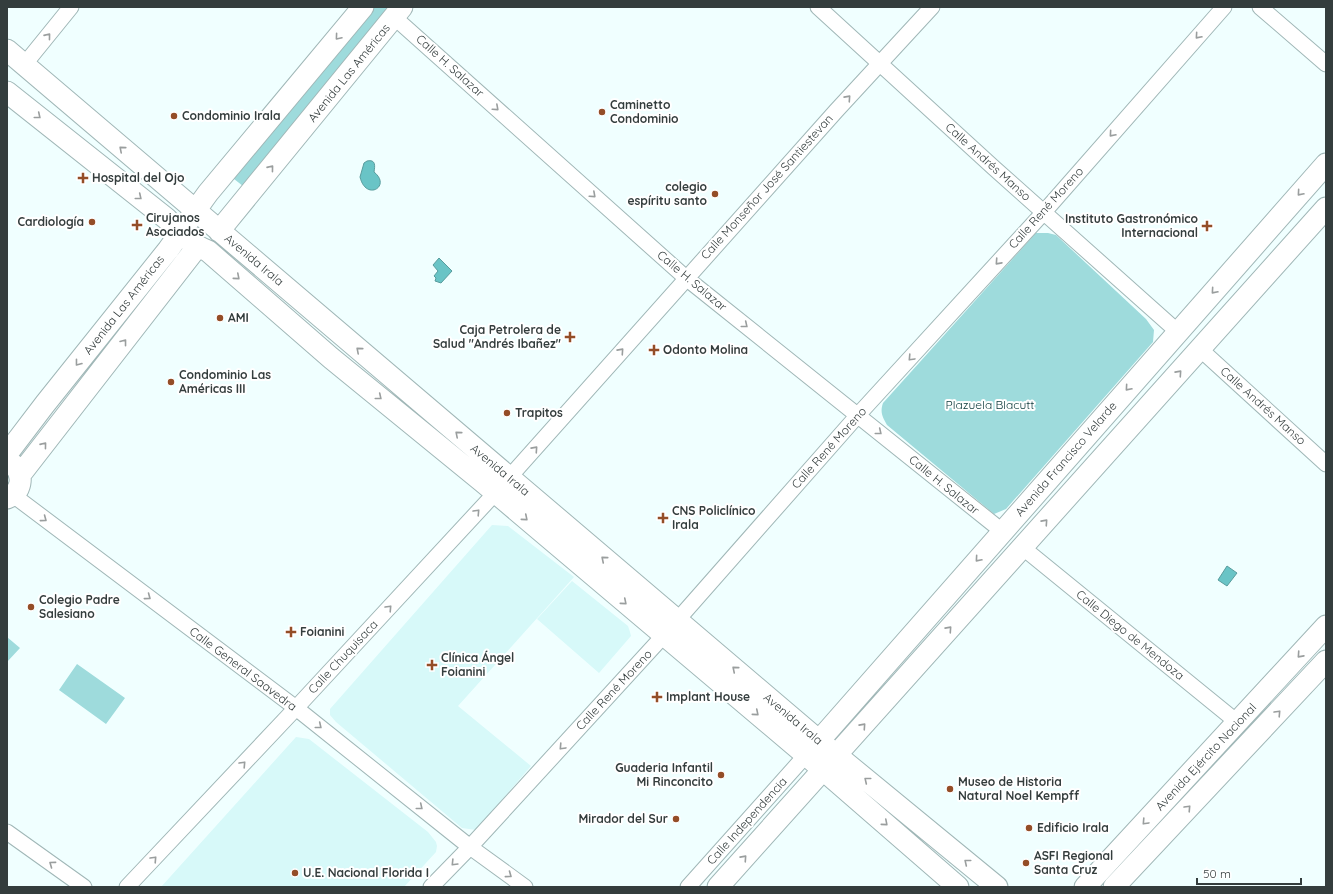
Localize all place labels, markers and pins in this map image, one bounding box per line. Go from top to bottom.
place label: Caminetto Condominio [610,97,679,126]
marker: Caminetto Condominio [597,107,607,117]
place label: Condominio Irala [182,108,281,123]
marker: Condominio Irala [169,111,179,121]
place label: Hospital del Ojo [92,170,185,185]
marker: Hospital del Ojo [77,172,89,184]
place label: colegio espíritu santo [628,179,708,208]
marker: colegio espíritu santo [710,189,720,199]
place label: Cirujanos Asociados [146,210,205,239]
place label: Instituto Gastronómico Internacional [1065,211,1199,240]
place label: Cardiología [18,214,84,229]
marker: Cardiología [87,217,97,227]
marker: Cirujanos Asociados [131,219,143,231]
marker: Instituto Gastronómico Internacional [1201,220,1213,232]
place label: AMI [228,310,249,325]
marker: AMI [215,313,225,323]
place label: Caja Petrolera de Salud "Andrés Ibañez" [433,322,561,351]
marker: Caja Petrolera de Salud "Andrés Ibañez" [564,331,576,343]
place label: Odonto Molina [663,342,748,357]
marker: Odonto Molina [648,344,660,356]
place label: Condominio Las Américas III [179,367,271,396]
marker: Condominio Las Américas III [166,377,176,387]
place label: Trapitos [515,405,563,420]
marker: Trapitos [502,408,512,418]
place label: CNS Policlínico Irala [672,503,756,532]
marker: CNS Policlínico Irala [657,512,669,524]
place label: Colegio Padre Salesiano [39,592,120,621]
marker: Colegio Padre Salesiano [26,602,36,612]
place label: Foianini [300,624,345,639]
marker: Foianini [285,626,297,638]
place label: Clínica Ángel Foianini [441,650,514,679]
marker: Clínica Ángel Foianini [426,659,438,671]
place label: Implant House [666,689,750,704]
marker: Implant House [651,691,663,703]
place label: Guaderia Infantil Mi Rinconcito [615,760,714,789]
marker: Guaderia Infantil Mi Rinconcito [716,770,726,780]
place label: Museo de Historia Natural Noel Kempff [958,774,1080,803]
marker: Museo de Historia Natural Noel Kempff [945,784,955,794]
place label: Mirador del Sur [579,811,668,826]
marker: Mirador del Sur [671,814,681,824]
place label: Edificio Irala [1037,820,1109,835]
marker: Edificio Irala [1024,823,1034,833]
place label: ASFI Regional Santa Cruz [1034,848,1113,877]
marker: ASFI Regional Santa Cruz [1021,858,1031,868]
place label: U.E. Nacional Florida I [303,865,429,880]
marker: U.E. Nacional Florida I [290,868,300,878]

